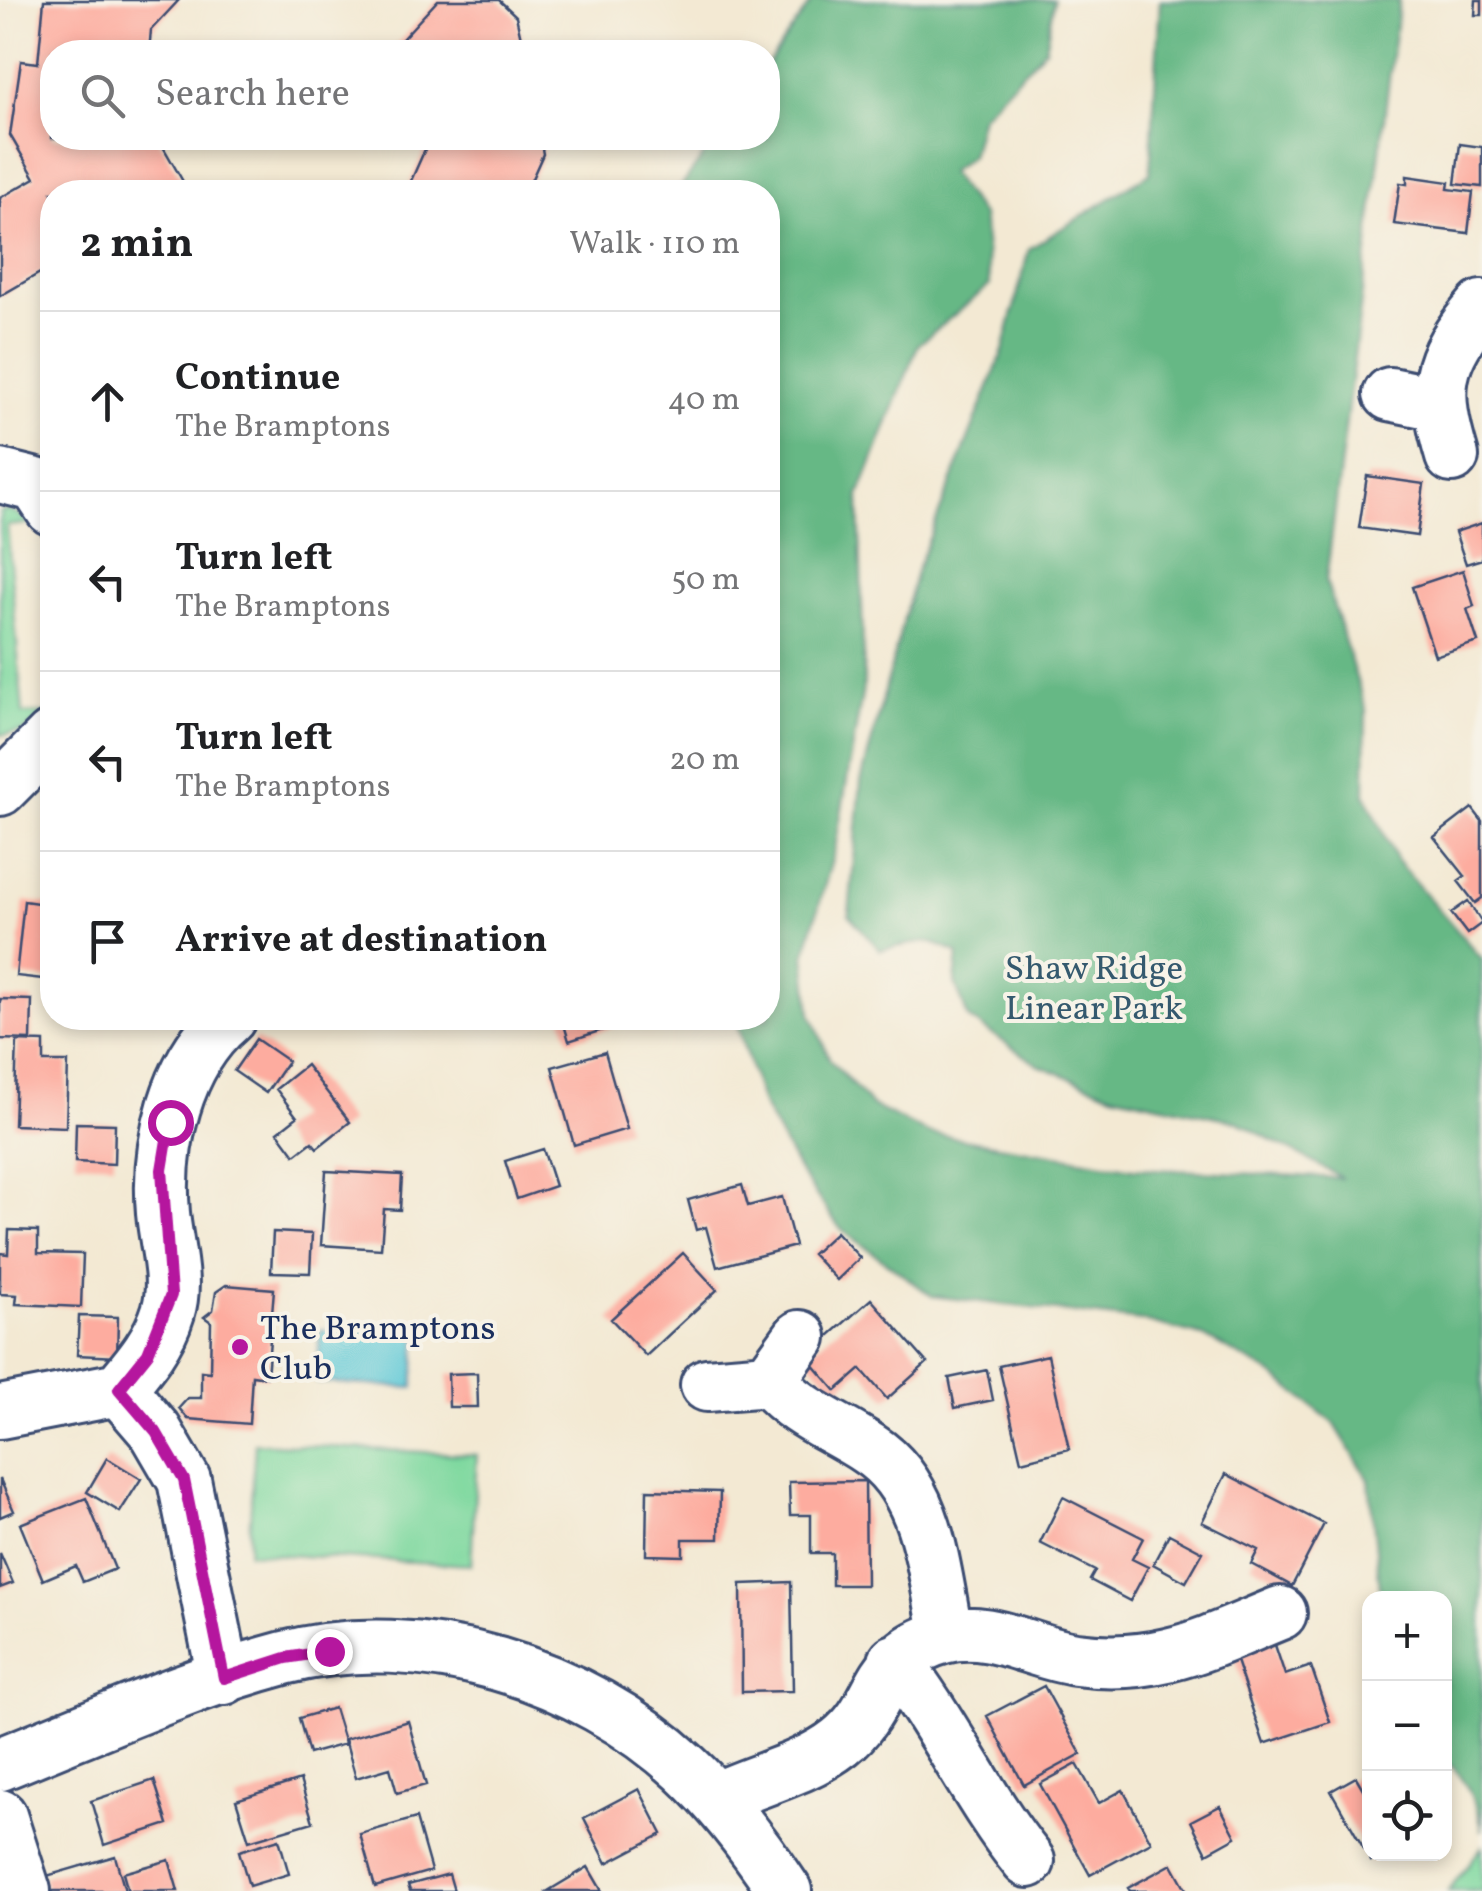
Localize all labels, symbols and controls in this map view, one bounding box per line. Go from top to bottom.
search box [40,40,780,150]
icon: search [75,68,130,123]
text: Search here [155,69,350,122]
text: 2 min [80,216,193,275]
text: Walk · 110 m [569,223,740,267]
text: Continue [175,353,340,406]
icon: ahead [80,374,135,429]
text: 40 m [668,379,740,423]
text: The Bramptons [175,406,390,450]
text: Turn left [175,533,332,586]
icon: left [80,554,135,609]
text: 50 m [671,559,740,603]
text: The Bramptons [175,586,390,630]
text: Turn left [175,713,332,766]
icon: left [80,734,135,789]
text: 20 m [669,739,740,783]
text: The Bramptons [175,766,390,810]
icon: arrive [80,914,135,969]
text: Arrive at destination [175,915,548,968]
park label: Shaw Ridge Linear Park [1005,946,1183,1034]
route start [148,1100,194,1146]
place label: The Bramptons Club [260,1306,496,1394]
marker: The Bramptons Club [229,1336,251,1358]
map controls [1362,1591,1452,1861]
button: + [1362,1591,1452,1681]
route end [307,1629,353,1675]
button: − [1362,1681,1452,1771]
button: locate [1362,1771,1452,1861]

